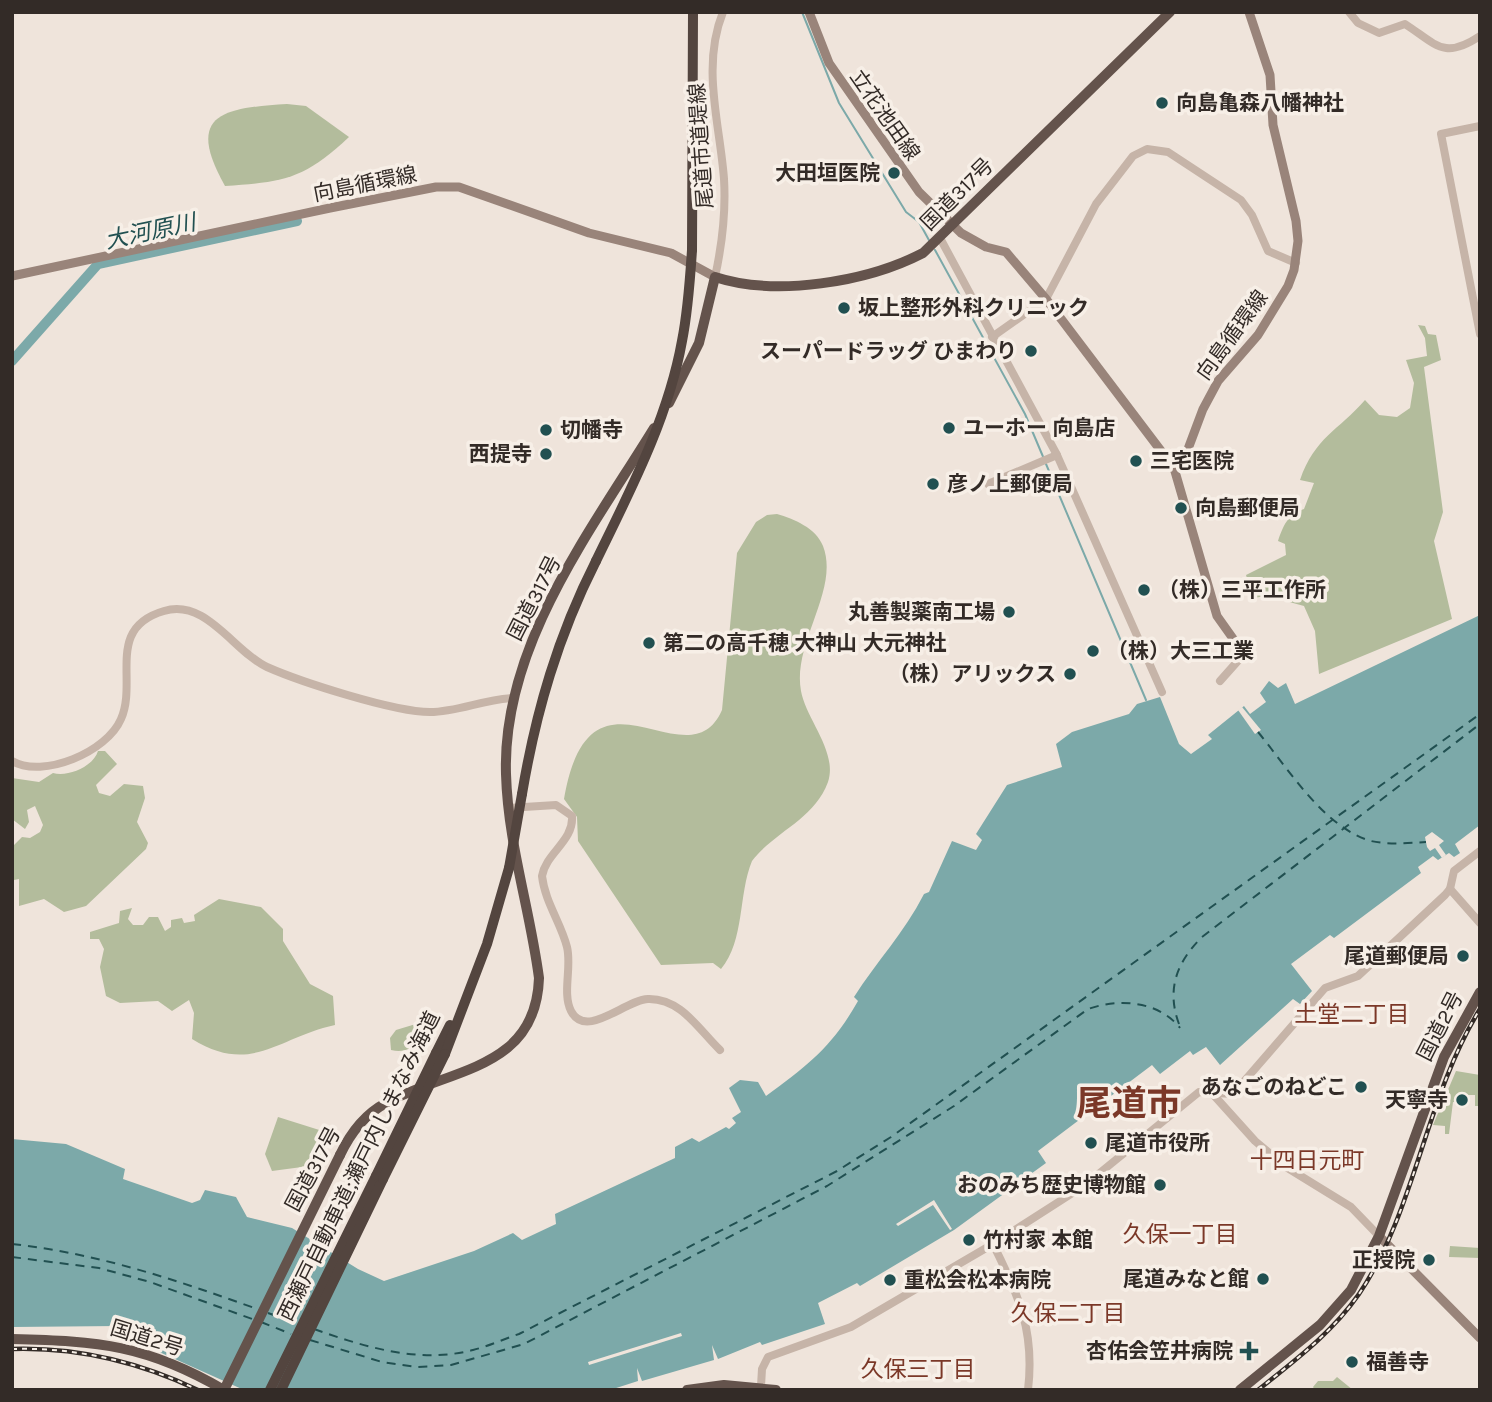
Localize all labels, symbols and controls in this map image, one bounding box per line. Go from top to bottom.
street label: 立花池田線 [845,65,925,165]
street label: 尾道市道堤線 [685,82,717,210]
place label: 向島亀森八幡神社 [1176,91,1344,115]
marker: 向島亀森八幡神社 [1154,95,1170,111]
street label: 国道317号 [916,153,998,235]
place label: 大田垣医院 [775,161,880,185]
street label: 向島循環線 [311,162,419,206]
marker: 大田垣医院 [886,165,902,181]
water label: 大河原川 [102,208,201,254]
street label: 向島循環線 [1191,285,1273,385]
place label: 坂上整形外科クリニック [858,296,1089,320]
marker: 坂上整形外科クリニック [836,300,852,316]
place label: スーパードラッグ ひまわり [760,339,1017,363]
marker: スーパードラッグ ひまわり [1023,343,1039,359]
place label: ユーホー 向島店 [963,416,1115,440]
place label: 切幡寺 [560,418,623,442]
marker: ユーホー 向島店 [941,420,957,436]
marker: 切幡寺 [538,422,554,438]
place label: 西提寺 [469,442,532,466]
marker: 西提寺 [538,446,554,462]
place label: 三宅医院 [1150,449,1234,473]
marker: 三宅医院 [1128,453,1144,469]
place label: 彦ノ上郵便局 [947,472,1073,496]
marker: 彦ノ上郵便局 [925,476,941,492]
place label: 向島郵便局 [1195,496,1300,520]
marker: 向島郵便局 [1173,500,1189,516]
street label: 国道317号 [502,551,566,645]
place label: （株）三平工作所 [1158,578,1326,602]
marker: （株）三平工作所 [1136,582,1152,598]
place label: 丸善製薬南工場 [848,600,995,624]
marker: 丸善製薬南工場 [1001,604,1017,620]
place label: 第二の高千穂 大神山 大元神社 [663,631,947,655]
marker: 第二の高千穂 大神山 大元神社 [641,635,657,651]
place label: （株）大三工業 [1107,639,1254,663]
marker: （株）大三工業 [1085,643,1101,659]
place label: （株）アリックス [889,662,1056,686]
marker: （株）アリックス [1062,666,1078,682]
place label: 尾道郵便局 [1344,944,1449,968]
marker: 尾道郵便局 [1455,948,1471,964]
street label: 国道2号 [1412,987,1468,1065]
district label: 土堂二丁目 [1295,1001,1410,1028]
street label: 西瀬戸自動車道;瀬戸内しまなみ海道 [273,1007,445,1325]
place label: あなごのねどこ [1201,1075,1347,1099]
marker: あなごのねどこ [1353,1079,1369,1095]
district label: 尾道市 [1076,1083,1182,1124]
place label: 天寧寺 [1385,1088,1448,1112]
marker: 天寧寺 [1454,1092,1470,1108]
street label: 国道317号 [281,1123,345,1215]
place label: 尾道市役所 [1105,1131,1210,1155]
marker: 尾道市役所 [1083,1135,1099,1151]
district label: 十四日元町 [1250,1147,1365,1174]
place label: おのみち歴史博物館 [957,1173,1146,1197]
marker: おのみち歴史博物館 [1152,1177,1168,1193]
district label: 久保一丁目 [1123,1221,1238,1248]
place label: 竹村家 本館 [983,1228,1093,1252]
marker: 竹村家 本館 [961,1232,977,1248]
place label: 正授院 [1352,1248,1415,1272]
marker: 正授院 [1421,1252,1437,1268]
place label: 尾道みなと館 [1123,1267,1249,1291]
place label: 重松会松本病院 [904,1268,1051,1292]
marker: 尾道みなと館 [1255,1271,1271,1287]
marker: 重松会松本病院 [882,1272,898,1288]
district label: 久保二丁目 [1011,1300,1126,1327]
street label: 国道2号 [108,1316,186,1360]
place label: 杏佑会笠井病院 [1086,1339,1233,1363]
marker: 杏佑会笠井病院 [1239,1341,1259,1361]
place label: 福善寺 [1366,1350,1429,1374]
marker: 福善寺 [1344,1354,1360,1370]
district label: 久保三丁目 [861,1356,976,1383]

